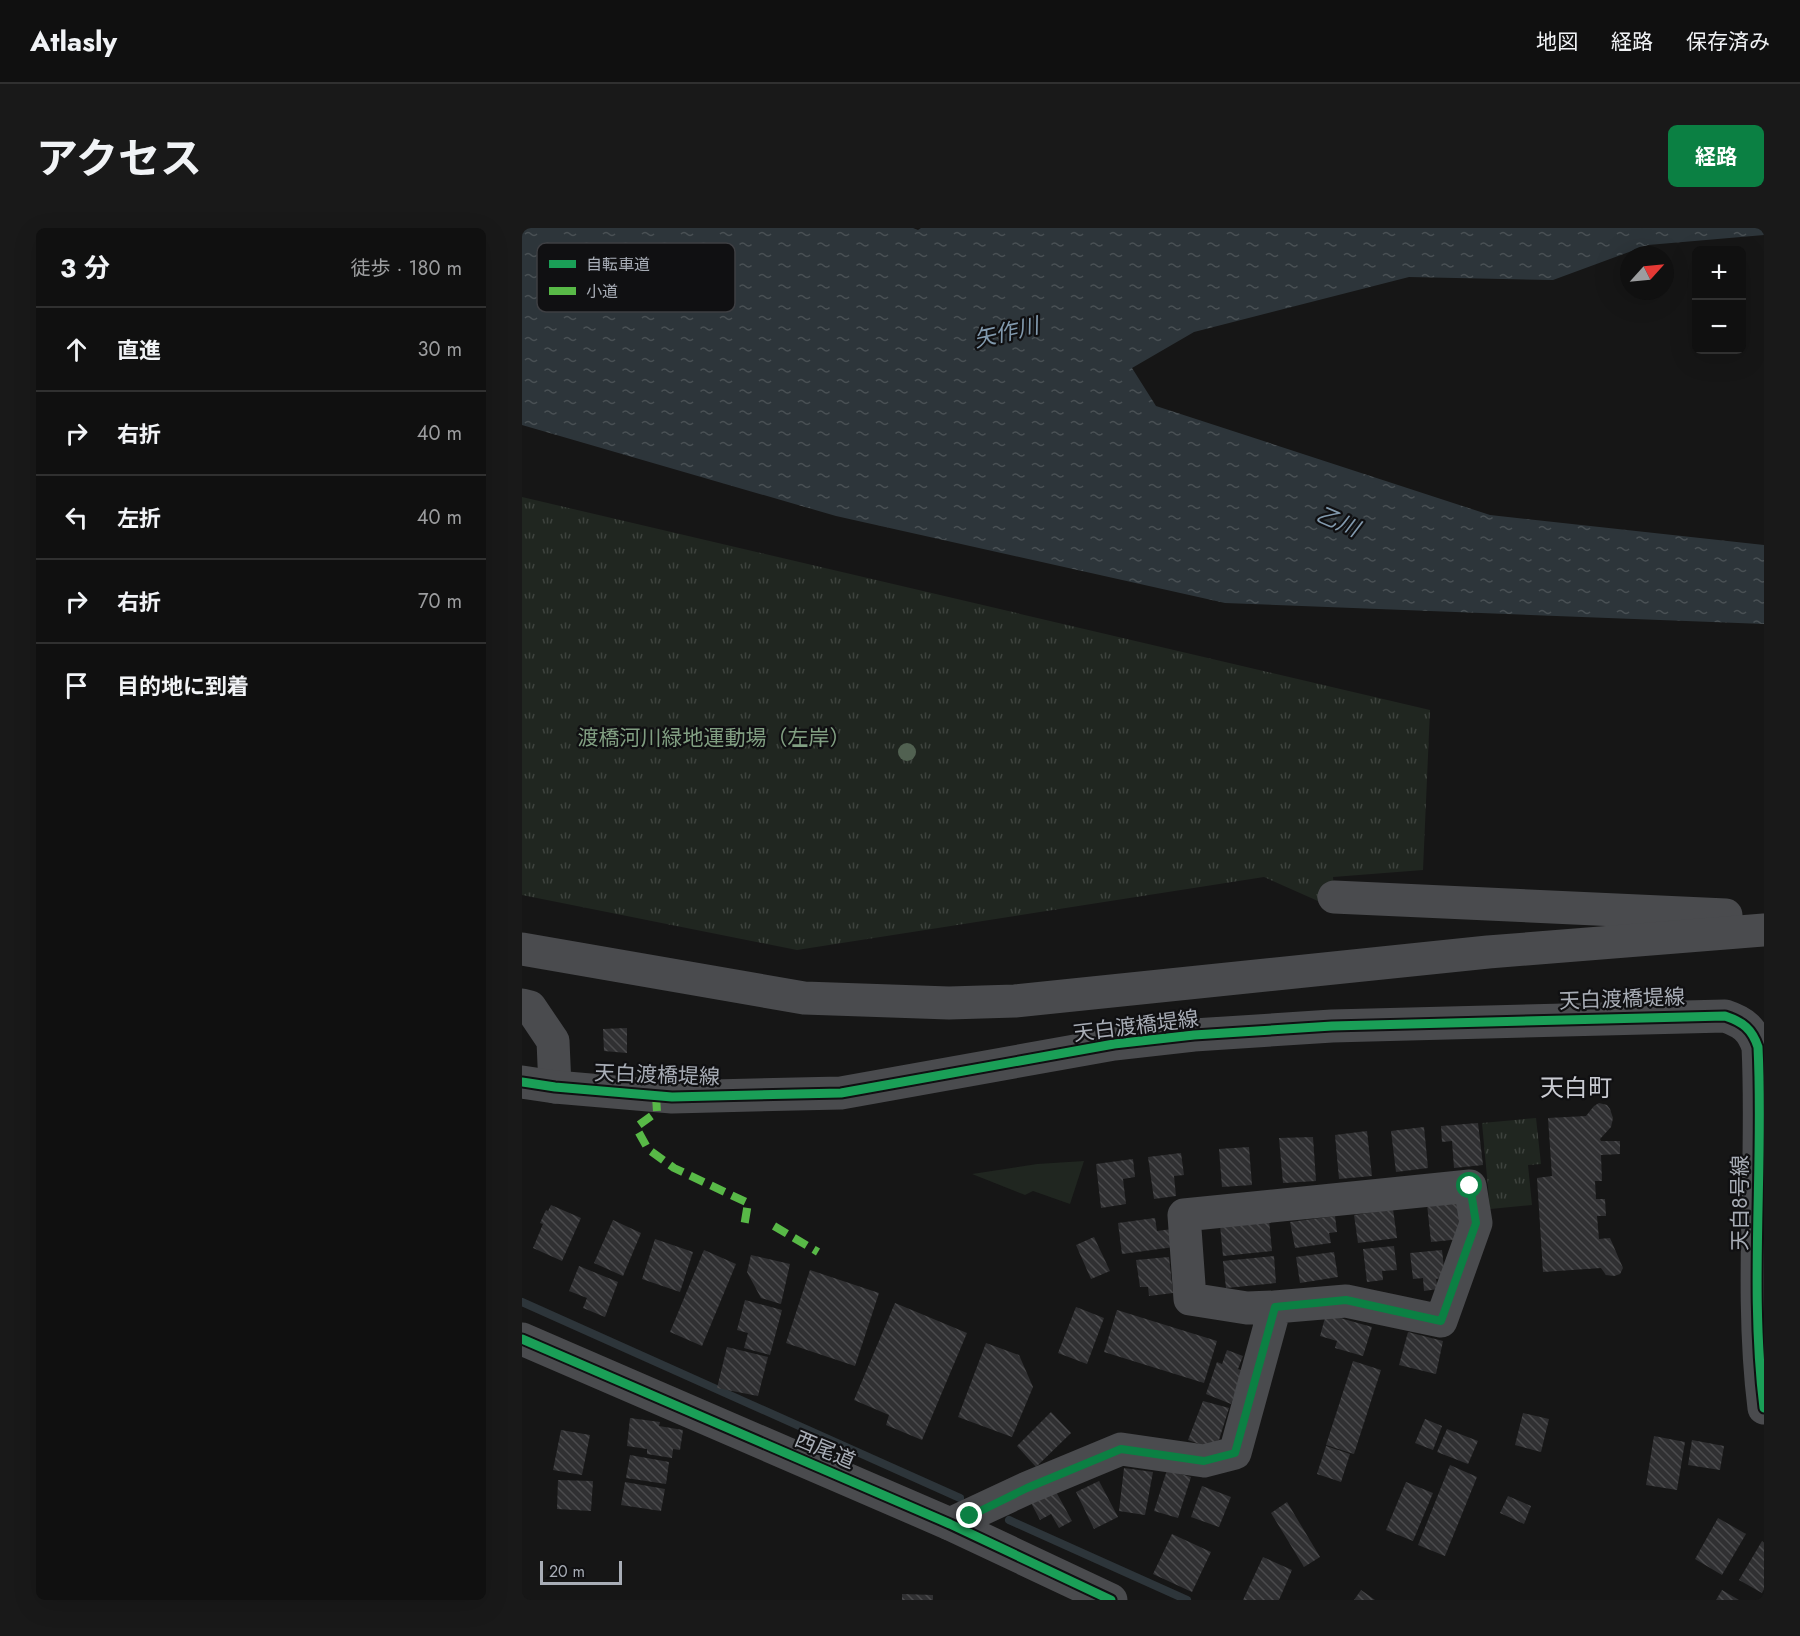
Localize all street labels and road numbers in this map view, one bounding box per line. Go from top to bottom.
street label: 天白渡橋堤線 [1559,982,1685,1016]
street label: 天白渡橋堤線 [1072,1003,1200,1049]
street label: 天白渡橋堤線 [594,1058,720,1092]
street label: 天白8号線 [1725,1155,1755,1251]
street label: 西尾道 [790,1424,860,1476]

